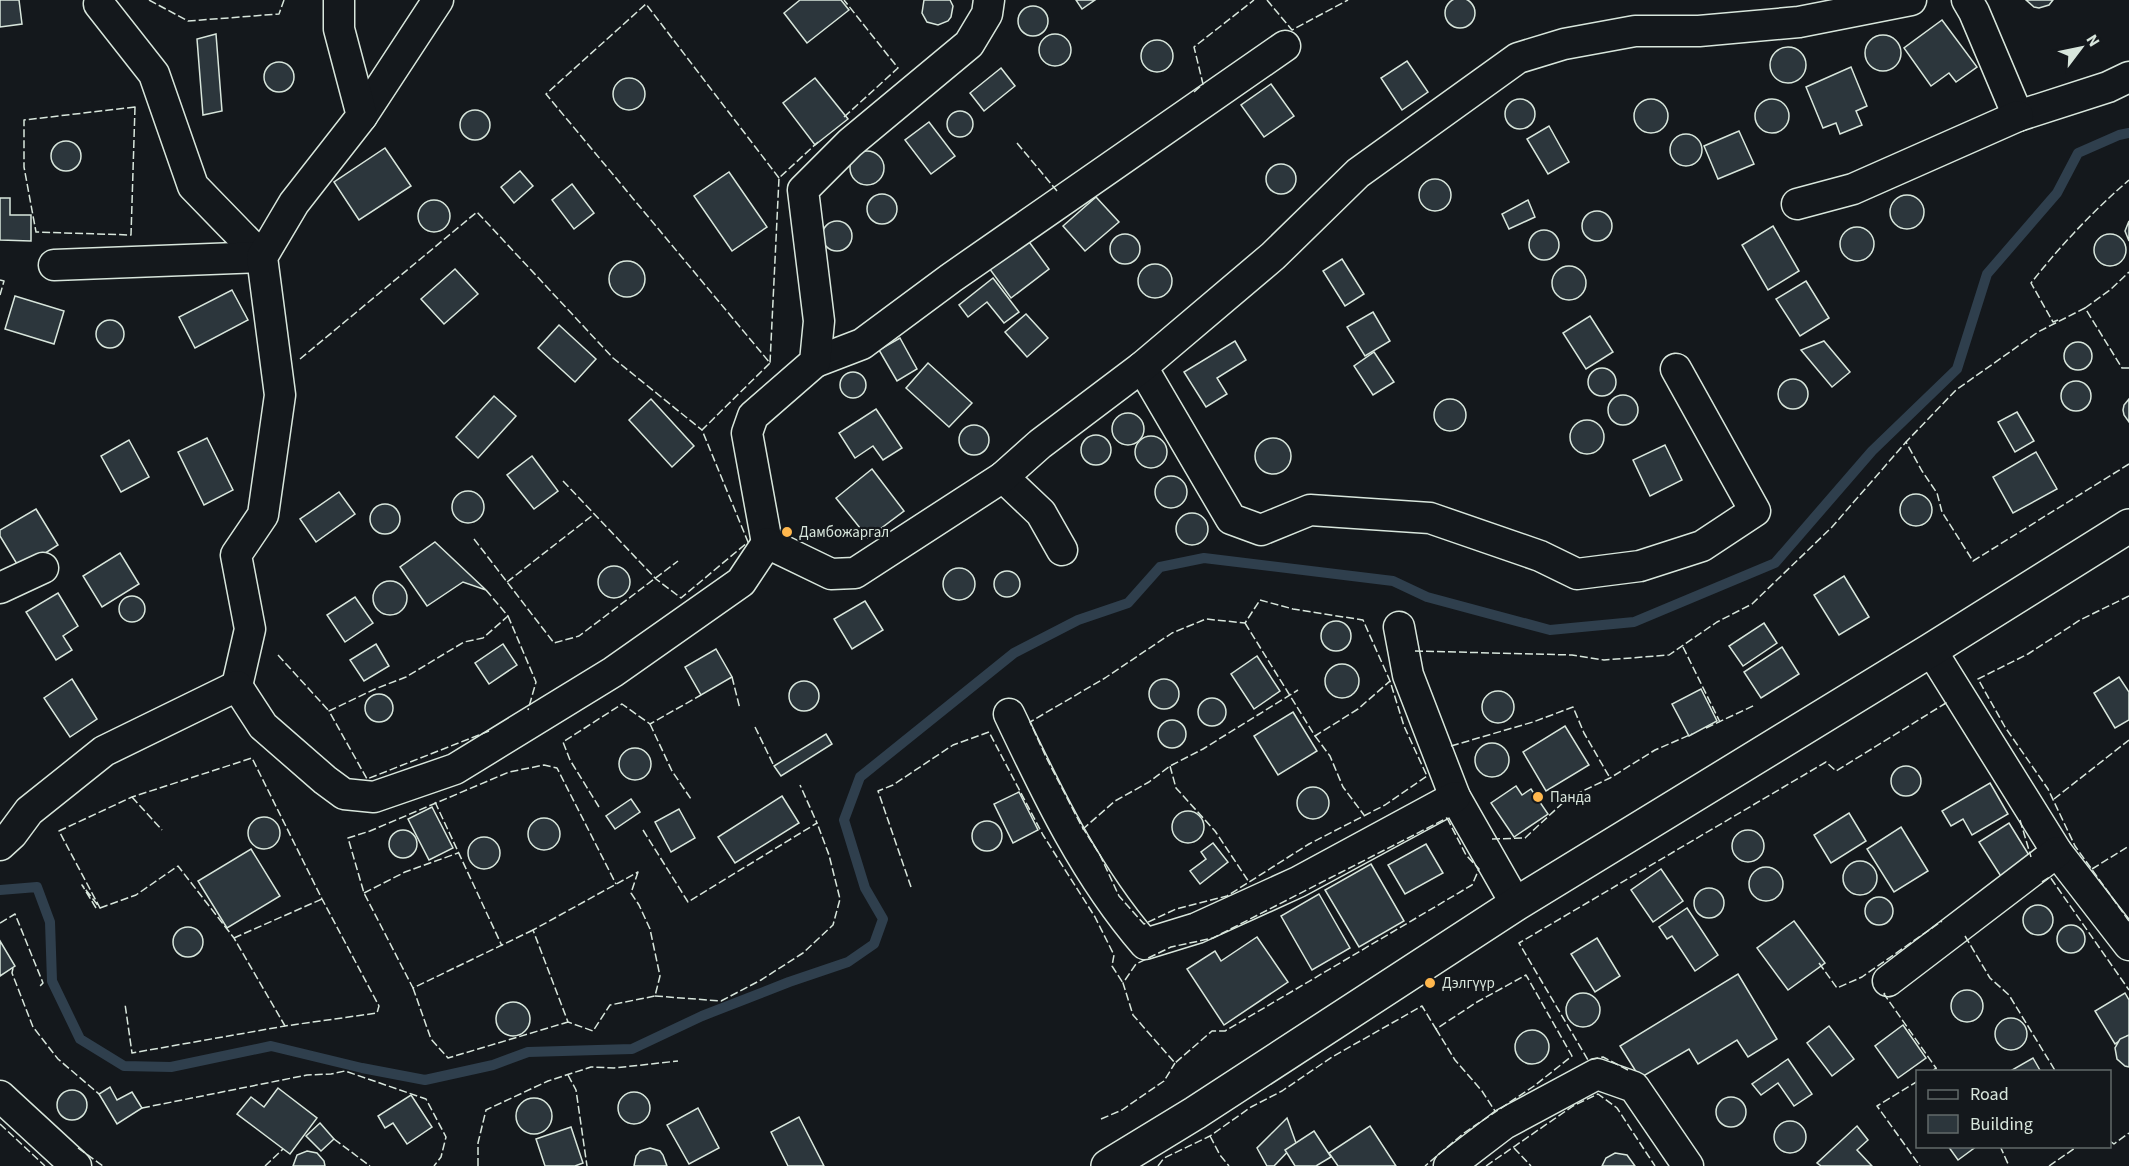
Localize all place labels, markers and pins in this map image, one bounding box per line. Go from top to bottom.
place label: Дамбожаргал [799,522,889,543]
marker: Дамбожаргал [780,525,794,539]
place label: Панда [1550,787,1591,808]
marker: Панда [1531,790,1545,804]
place label: Дэлгүүр [1442,973,1495,994]
marker: Дэлгүүр [1423,976,1437,990]

